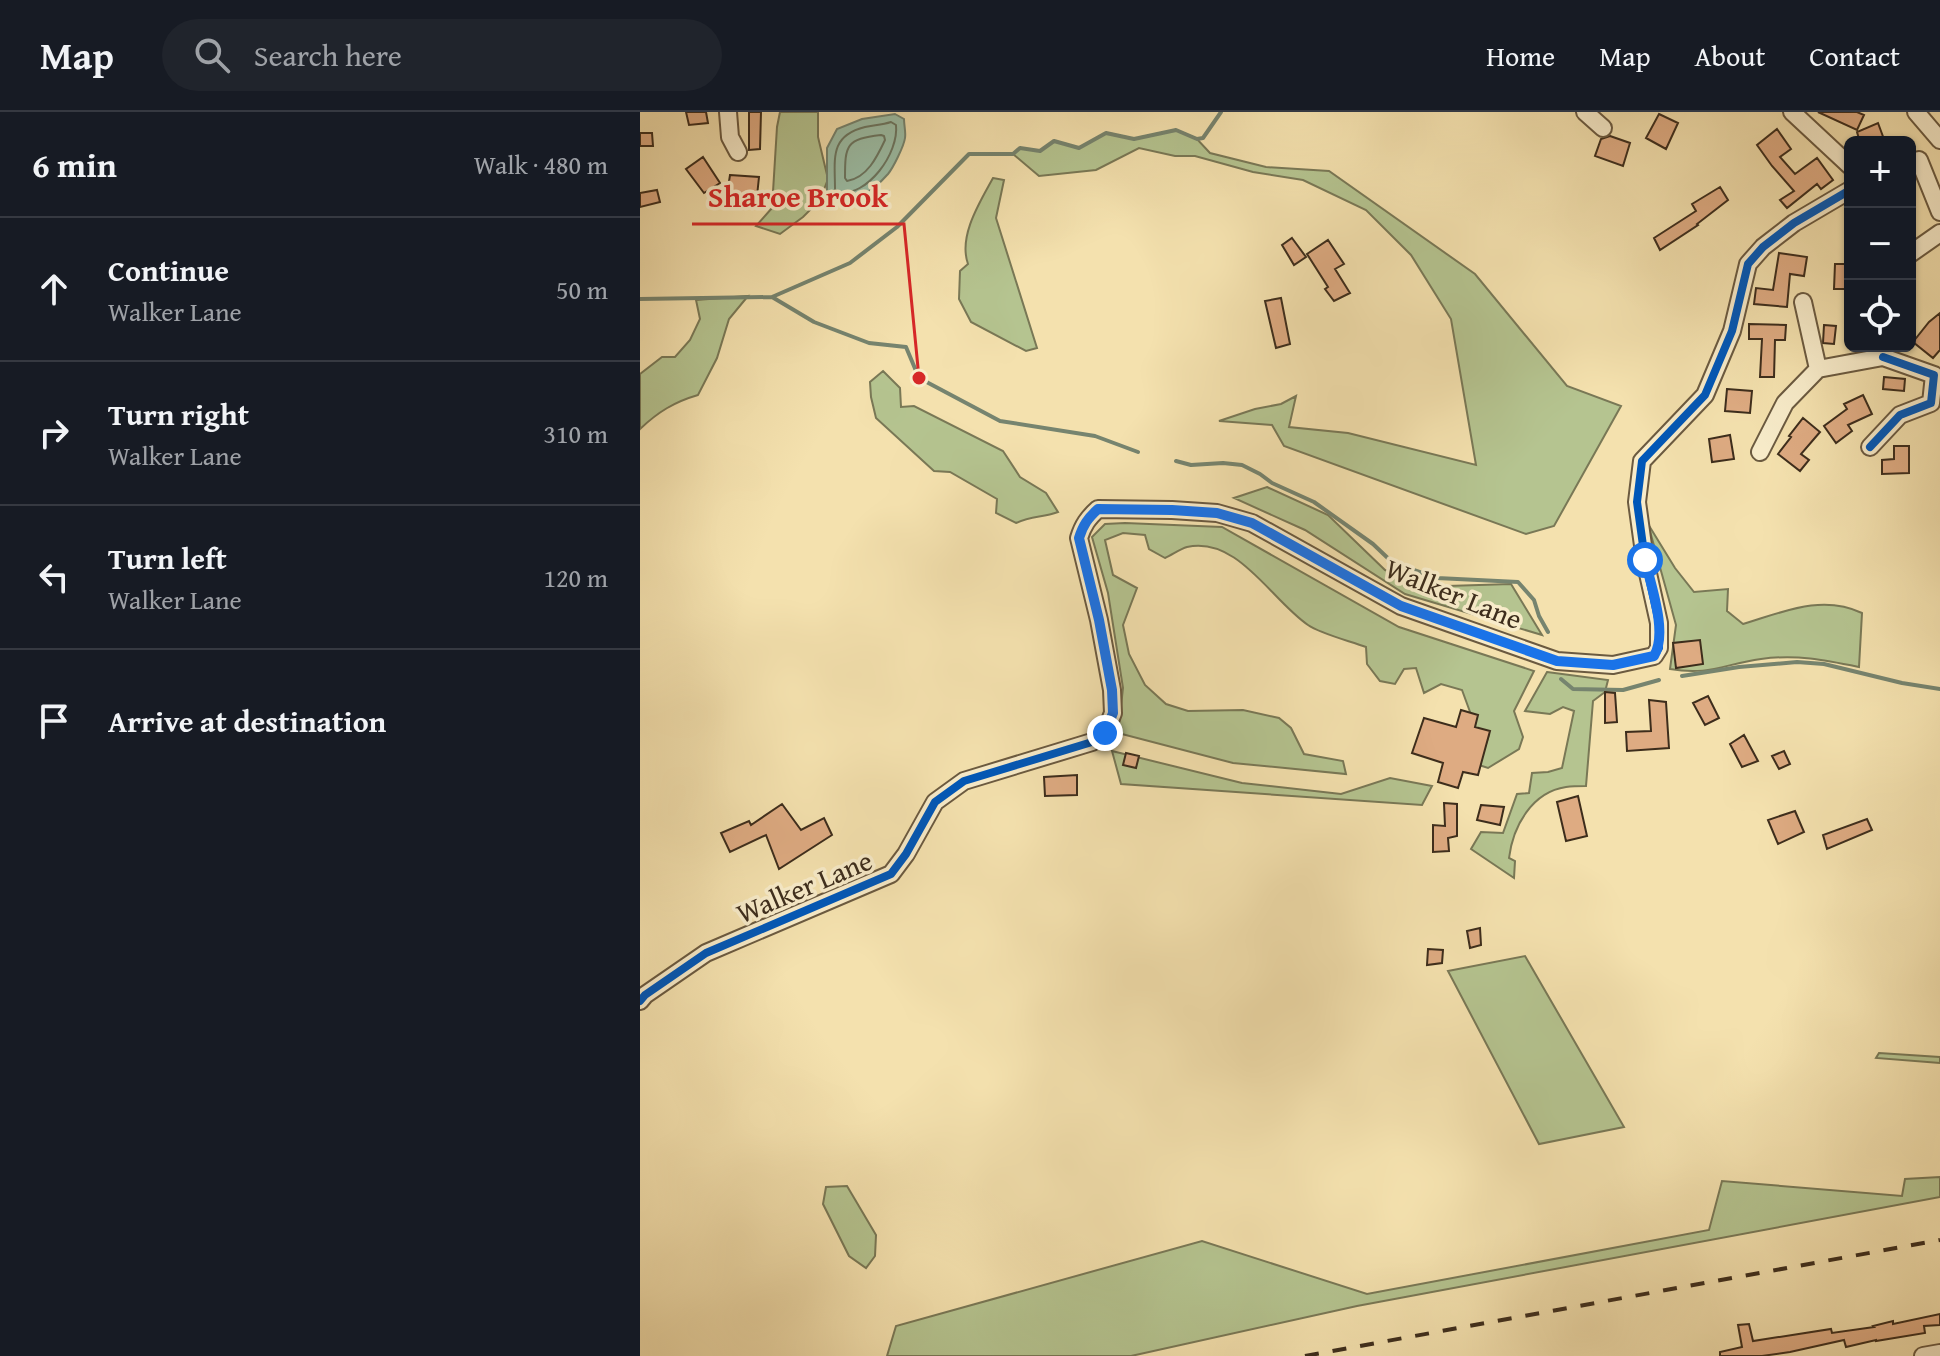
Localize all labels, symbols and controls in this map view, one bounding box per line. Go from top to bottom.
search box [162,19,722,91]
text: Map [40,27,114,83]
icon: search [190,33,234,77]
text: Search here [254,33,402,77]
text: Home [1486,35,1555,76]
text: Map [1599,35,1651,76]
text: About [1695,35,1765,76]
text: Contact [1809,35,1900,76]
map controls [1844,136,1916,352]
button: + [1844,136,1916,208]
text: 6 min [32,140,117,189]
text: Walk · 480 m [474,145,608,184]
callout: Sharoe Brook [692,170,904,224]
text: Sharoe Brook [708,174,889,218]
button: − [1844,208,1916,280]
text: Continue [108,248,229,292]
icon: ahead [32,267,76,311]
text: 50 m [556,270,608,309]
button: locate [1844,280,1916,352]
text: Walker Lane [108,292,242,331]
text: Turn right [108,392,249,436]
icon: right [32,411,76,455]
text: 310 m [543,414,608,453]
text: Walker Lane [108,436,242,475]
text: Turn left [108,536,227,580]
route start [1627,542,1663,578]
street label: Walker Lane [1380,547,1528,639]
icon: left [32,555,76,599]
text: 120 m [543,558,608,597]
text: Walker Lane [108,580,242,619]
icon: arrive [32,699,76,743]
text: Arrive at destination [108,699,386,743]
route end [1087,715,1123,751]
street label: Walker Lane [730,839,878,933]

